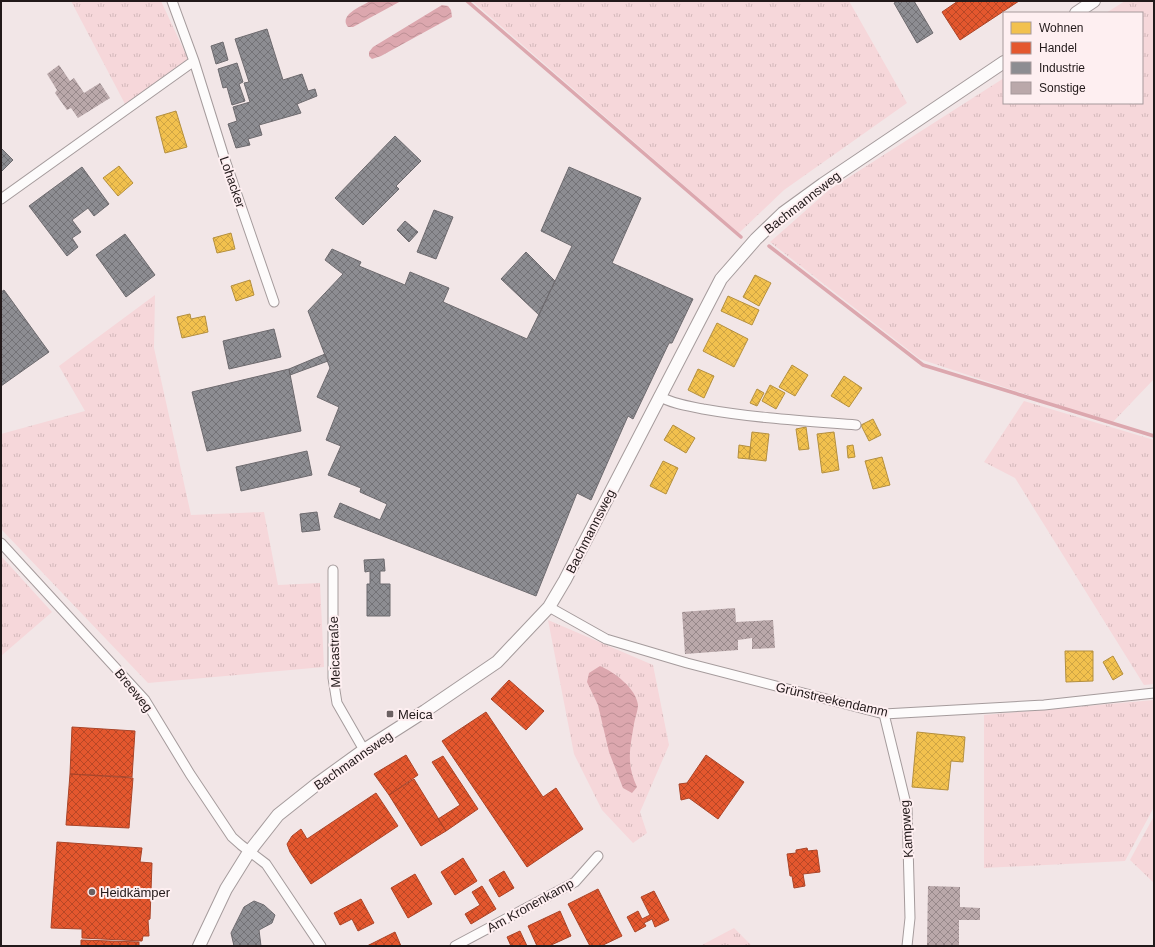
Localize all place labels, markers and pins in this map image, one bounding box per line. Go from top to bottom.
place label: Meica [398,707,433,722]
marker: Meica [385,709,395,719]
place label: Heidkämper [100,885,171,900]
marker: Heidkämper [87,887,97,897]

